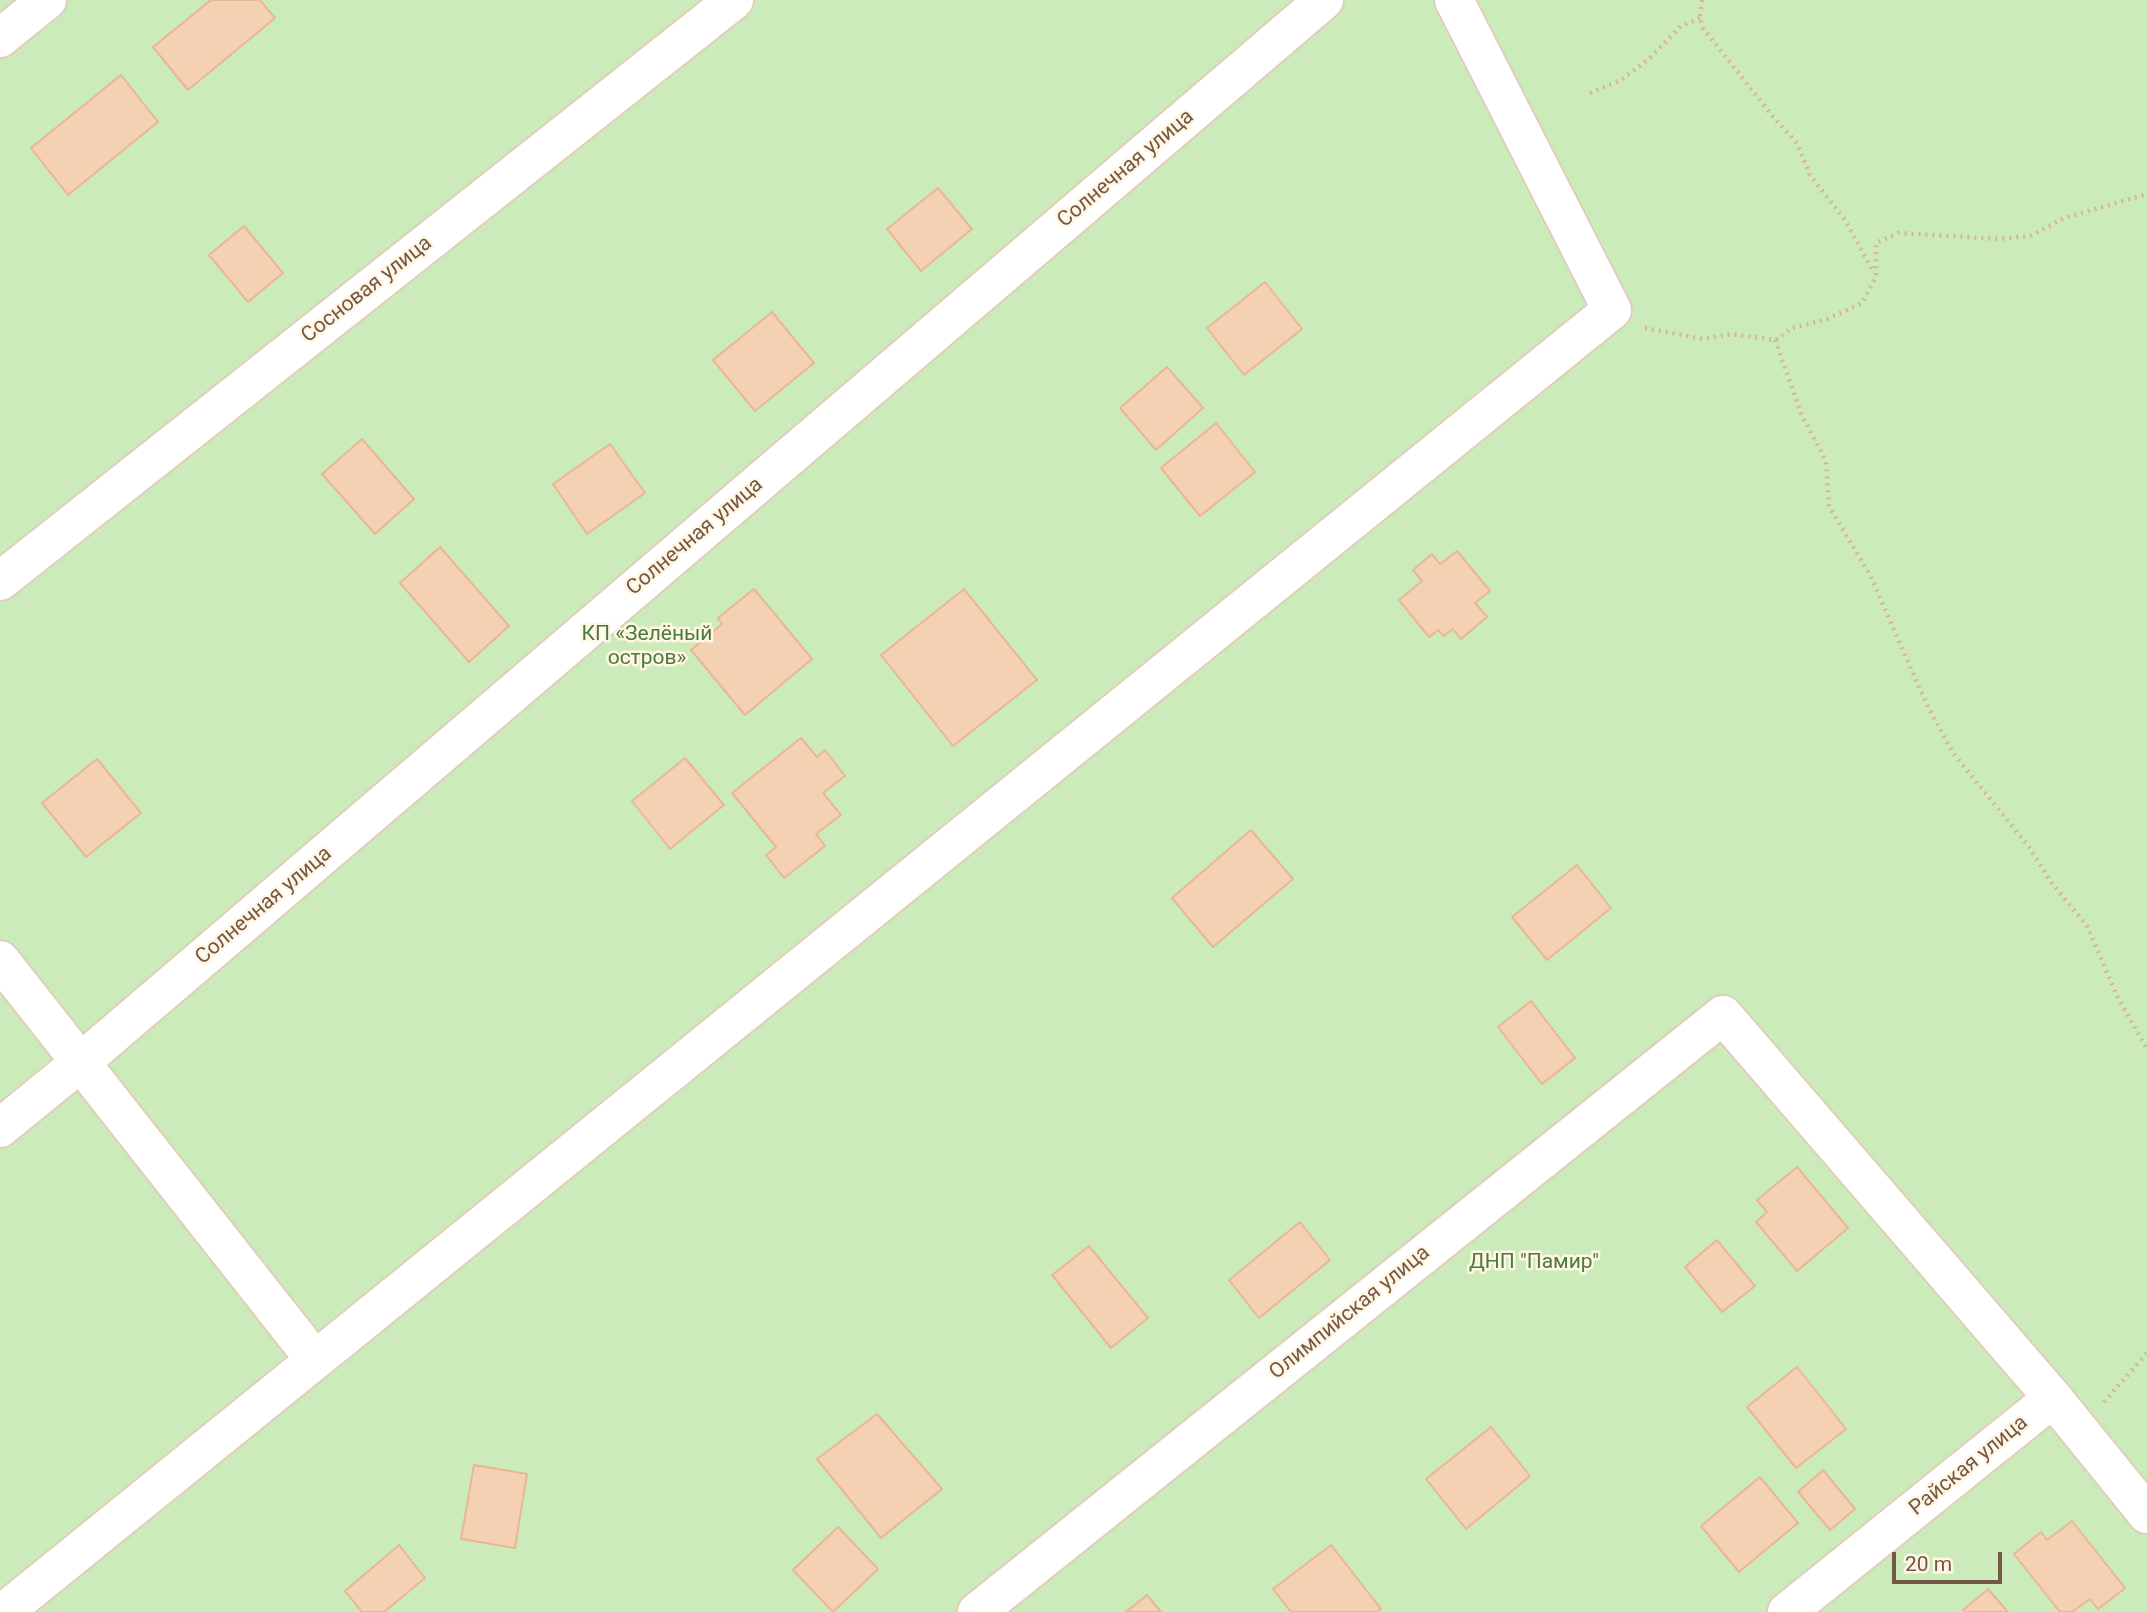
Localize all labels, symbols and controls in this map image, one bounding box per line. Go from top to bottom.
street label: Солнечная улица [1053,105,1199,233]
street label: Сосновая улица [297,231,437,349]
street label: Солнечная улица [622,473,768,601]
park label: КП «Зелёный остров» [582,622,712,672]
street label: Солнечная улица [191,842,337,970]
street label: Олимпийская улица [1265,1241,1435,1385]
park label: ДНП "Памир" [1469,1250,1599,1276]
street label: Райская улица [1905,1411,2033,1521]
scale bar [1895,1538,2005,1582]
text: 20 m [1905,1552,1952,1576]

